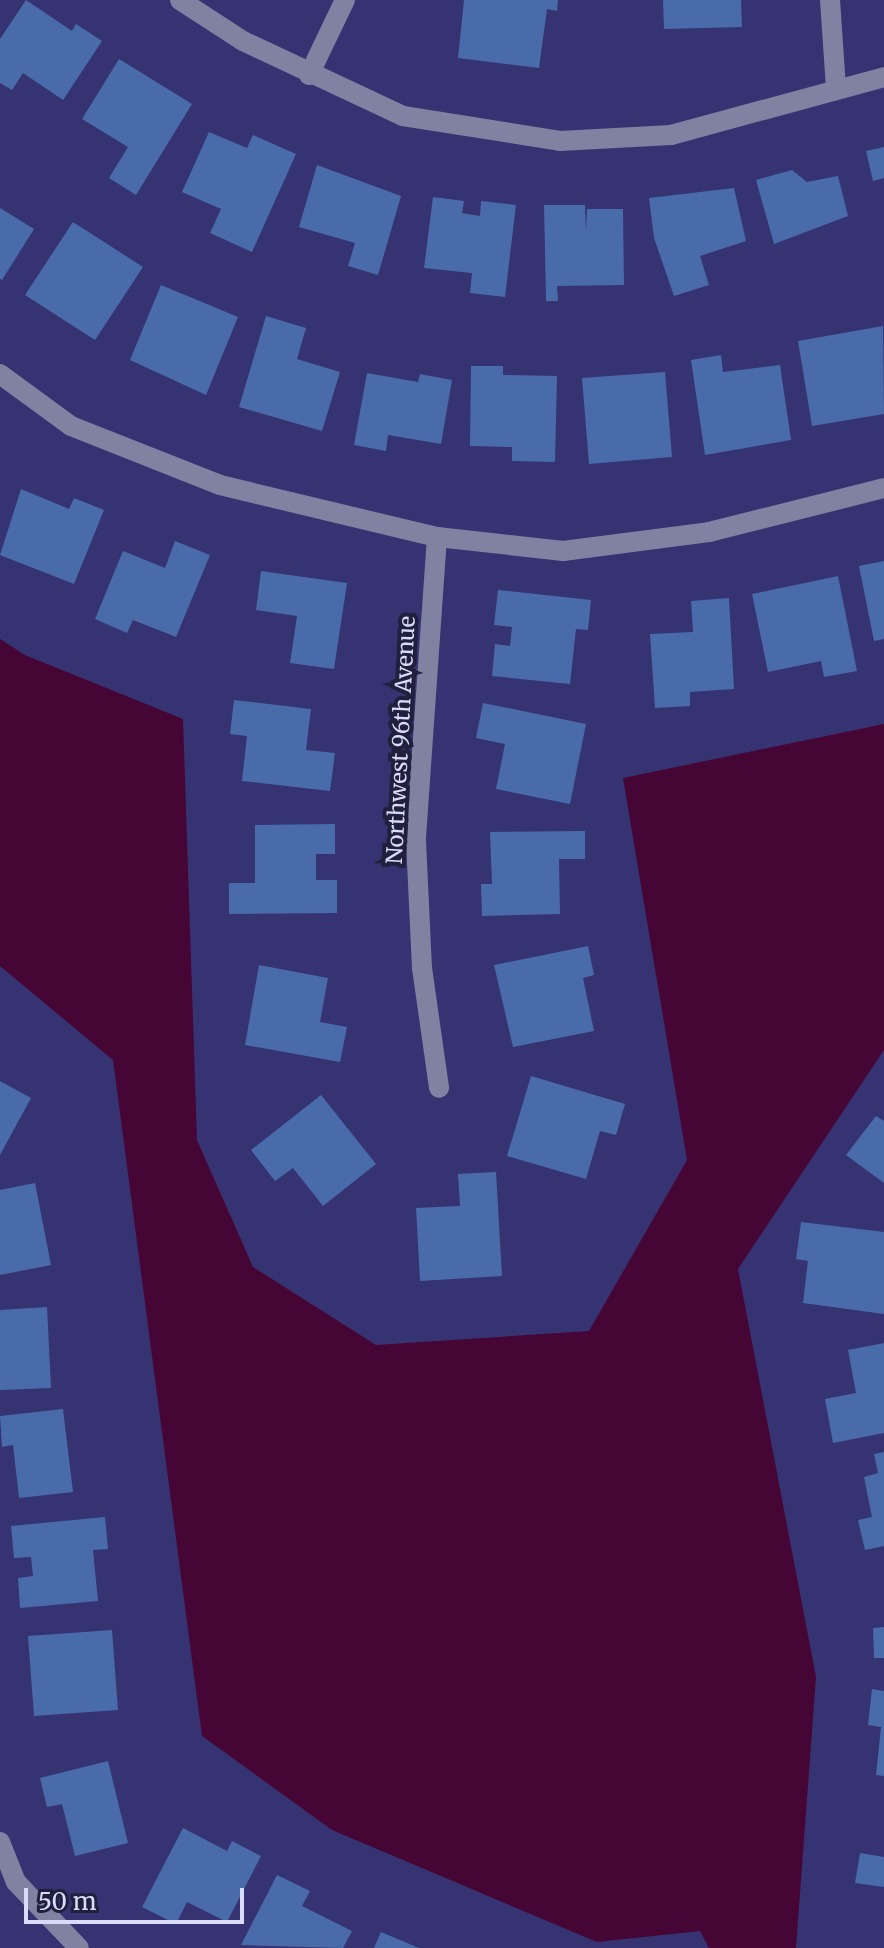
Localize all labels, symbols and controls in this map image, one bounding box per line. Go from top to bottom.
street label: Northwest 96th Avenue [381,615,421,865]
scale bar [28,1872,248,1922]
text: 50 m [38,1886,97,1917]

